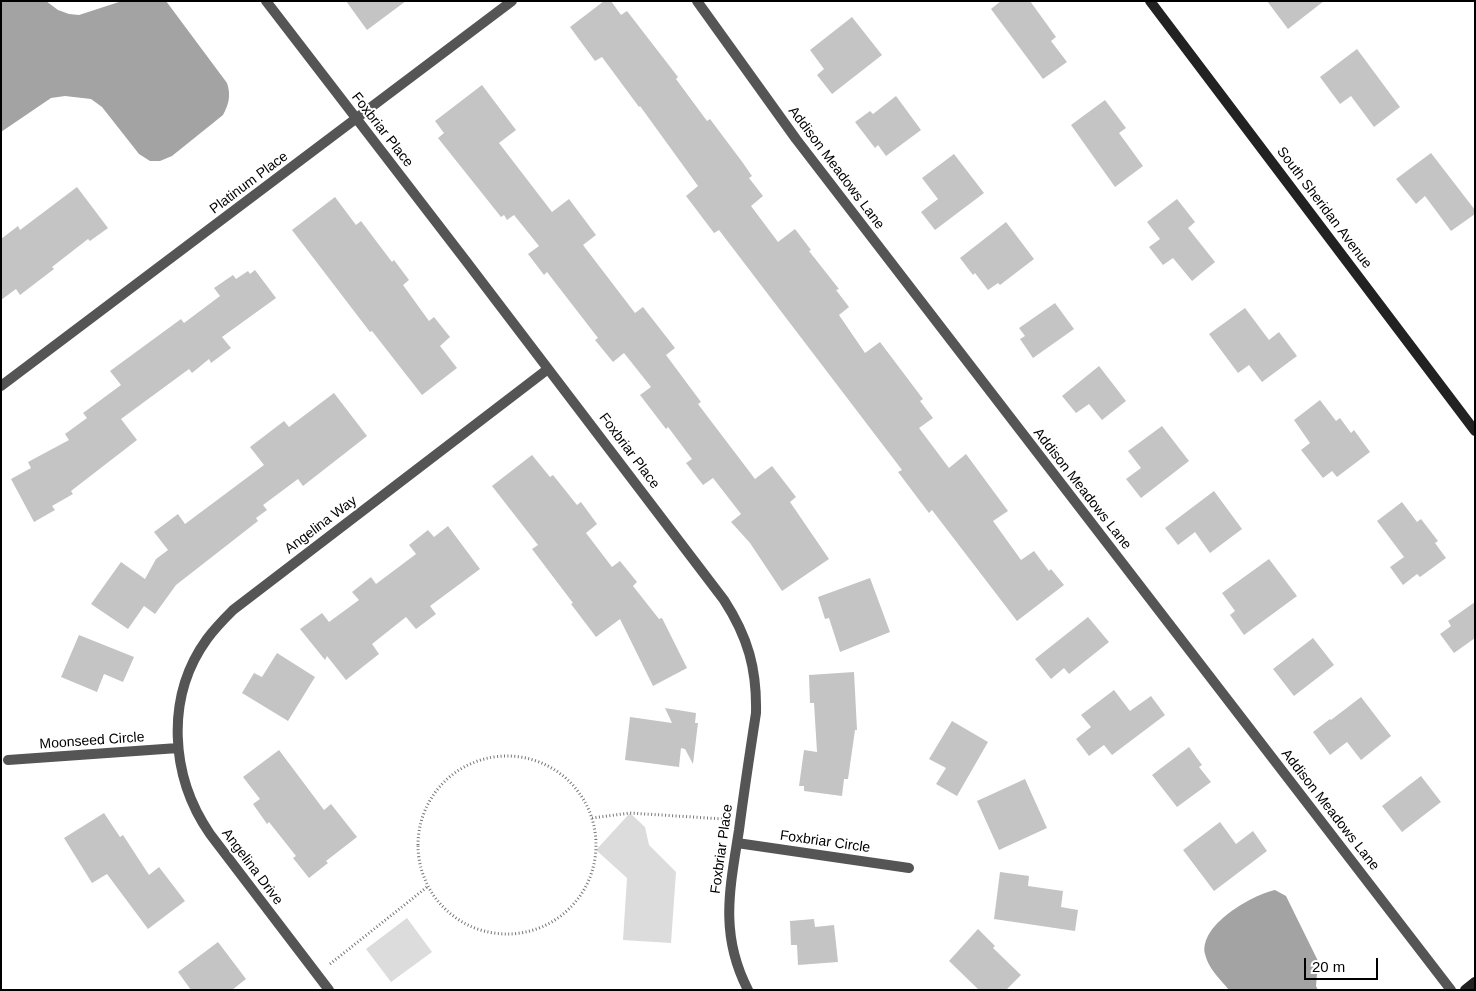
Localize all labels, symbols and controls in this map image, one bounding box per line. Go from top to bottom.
street label: Foxbriar Place [348,89,416,171]
street label: Addison Meadows Lane [784,103,888,233]
street label: South Sheridan Avenue [1273,144,1375,272]
street label: Platinum Place [207,148,291,218]
street label: Foxbriar Place [595,410,663,492]
street label: Addison Meadows Lane [1029,425,1135,553]
street label: Angelina Way [282,492,360,558]
street label: Moonseed Circle [39,729,145,753]
street label: Addison Meadows Lane [1277,746,1383,874]
street label: Foxbriar Place [707,803,737,895]
street label: Angelina Drive [218,826,286,908]
street label: Foxbriar Circle [779,827,871,857]
scale bar [1306,948,1380,980]
text: 20 m [1312,958,1345,975]

